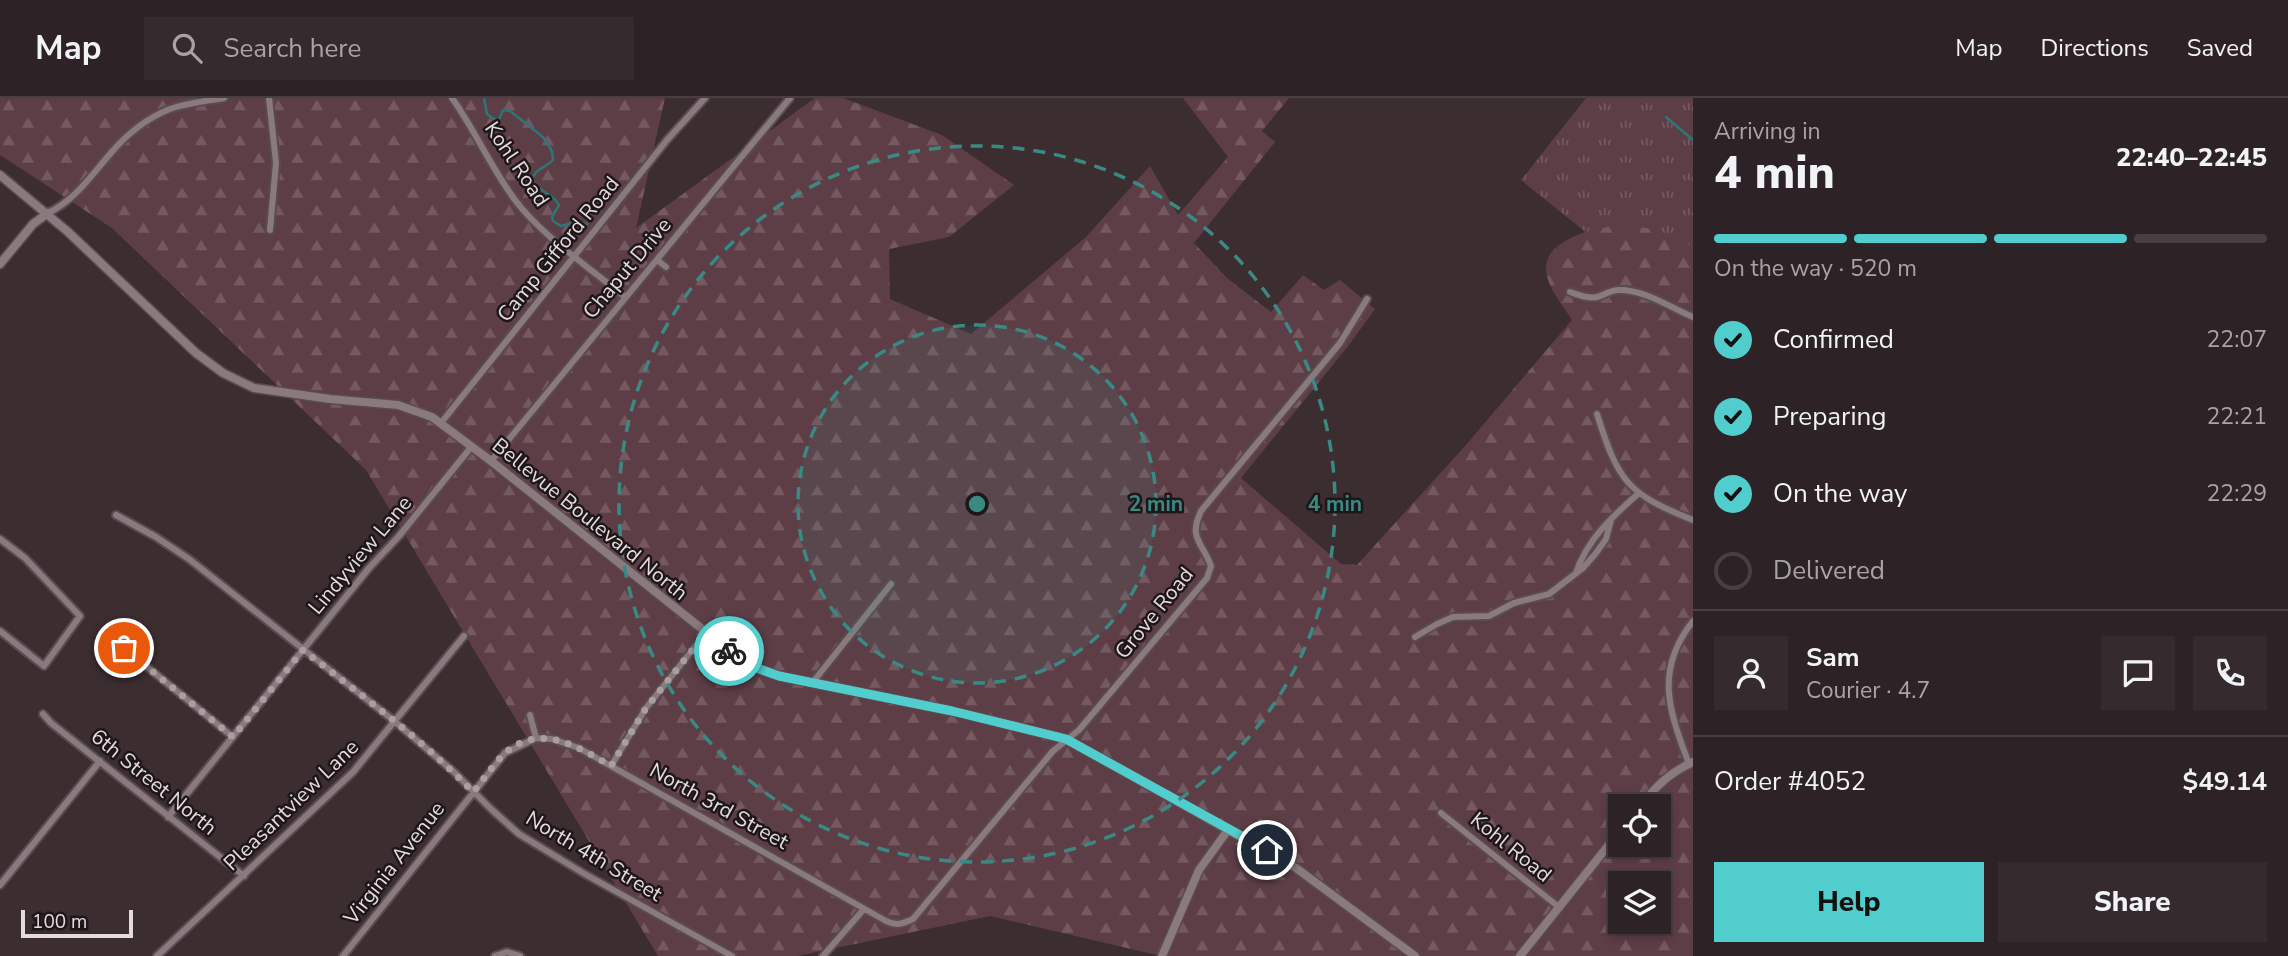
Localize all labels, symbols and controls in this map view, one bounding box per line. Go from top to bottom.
search box [144,17,634,80]
text: Map [35,26,102,71]
icon: search [168,29,206,67]
text: Search here [224,31,361,66]
text: Map [1955,32,2002,64]
text: Directions [2040,32,2149,64]
text: Saved [2187,32,2253,64]
street label: Kohl Road [478,116,556,212]
text: Arriving in [1714,116,1821,147]
text: 22:40–22:45 [2116,140,2267,175]
text: 4 min [1714,141,1835,204]
street label: Camp Gifford Road [491,170,625,328]
street label: Chaput Drive [576,212,678,324]
text: On the way · 520 m [1714,253,1917,284]
icon: check [1714,321,1752,359]
text: Confirmed [1773,322,1894,357]
text: 22:07 [2207,324,2267,355]
icon: check [1714,398,1752,436]
text: Preparing [1773,399,1886,434]
text: 22:21 [2207,401,2267,432]
street label: Bellevue Boulevard North [486,431,694,607]
icon: check [1714,475,1752,513]
text: On the way [1773,476,1907,511]
text: 22:29 [2207,478,2267,509]
street label: Lindyview Lane [302,490,418,620]
text: 2 min [1129,490,1183,518]
text: 4 min [1308,490,1362,518]
centre of rings [965,492,989,516]
text: Delivered [1773,553,1885,588]
street label: Grove Road [1108,561,1200,665]
courier [694,616,764,686]
pin [94,618,154,678]
icon: bag [105,629,143,667]
icon: bike [710,632,748,670]
button: person [1714,636,1788,710]
button: chat [2101,636,2175,710]
button: phone [2193,636,2267,710]
text: Sam [1806,640,1859,675]
text: Courier · 4.7 [1806,675,1930,706]
street label: 6th Street North [85,722,223,842]
street label: Pleasantview Lane [217,733,365,877]
street label: North 3rd Street [644,756,794,856]
text: Order #4052 [1714,764,1866,799]
text: $49.14 [2183,764,2267,799]
map controls [1608,794,1671,934]
button: locate [1608,794,1671,857]
street label: Virginia Avenue [337,796,451,931]
street label: North 4th Street [521,804,668,908]
street label: Kohl Road [1465,806,1557,888]
pin [1237,820,1297,880]
icon: home [1248,831,1286,869]
button: Help [1714,862,1984,942]
button: Share [1998,862,2267,942]
button: layers [1608,871,1671,934]
scale bar [21,907,133,939]
text: 100 m [32,909,87,935]

